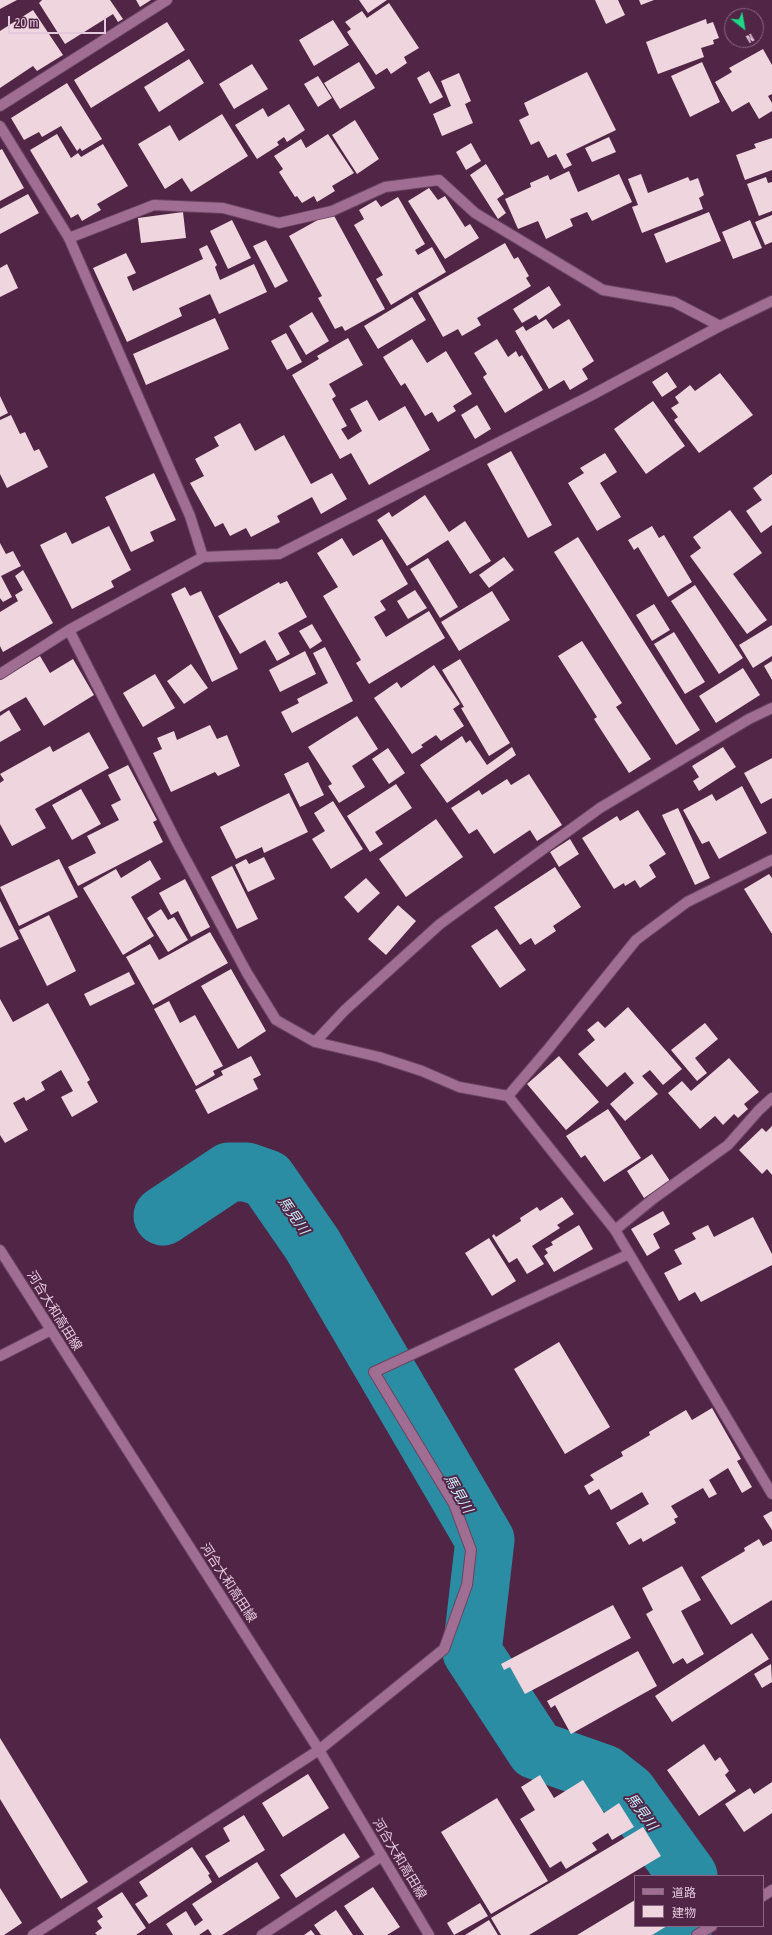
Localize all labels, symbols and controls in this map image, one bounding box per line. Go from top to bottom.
scale bar [10,8,108,34]
north arrow [724,8,764,48]
text: 20 m [15,16,39,30]
text: N [744,31,756,45]
water label: 馬見川 [274,1194,312,1238]
street label: 河合大和高田線 [23,1268,85,1354]
water label: 馬見川 [440,1472,476,1516]
street label: 河合大和高田線 [197,1541,259,1625]
water label: 馬見川 [622,1790,660,1834]
street label: 河合大和高田線 [369,1816,429,1902]
legend [634,1875,764,1927]
text: 道路 [672,1886,696,1900]
text: 建物 [672,1906,696,1920]

